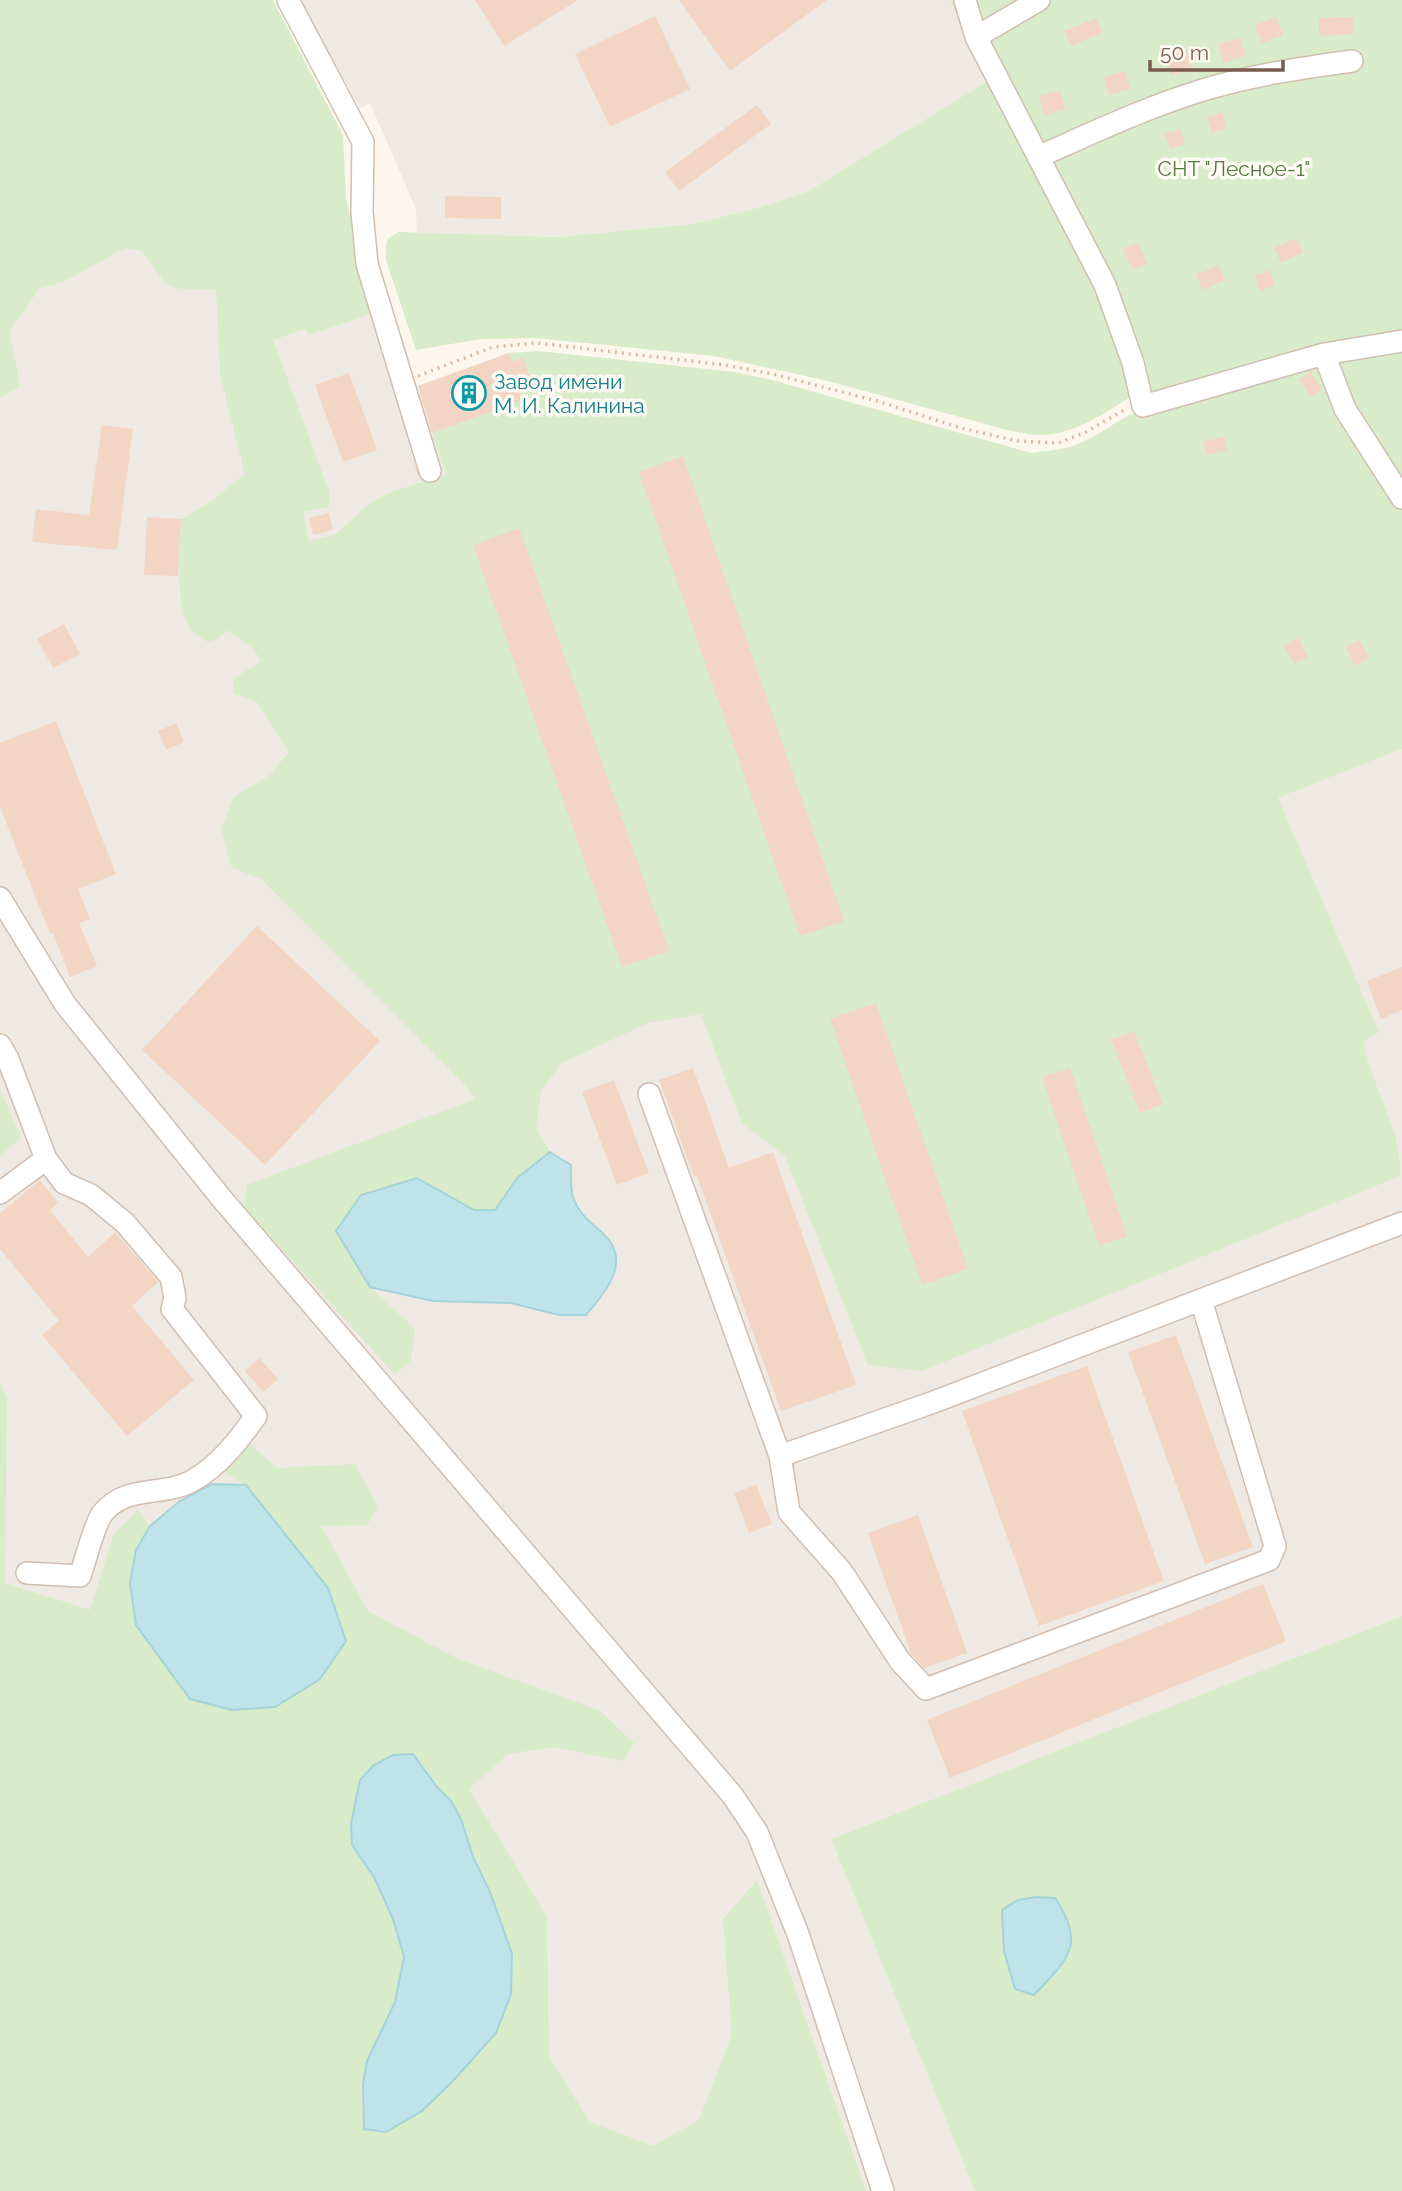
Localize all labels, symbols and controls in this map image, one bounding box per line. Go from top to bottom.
scale bar [1150,28,1283,72]
text: 50 m [1160,40,1209,65]
park label: СНТ "Лесное-1" [1158,156,1310,181]
place label: Завод имени М. И. Калинина [494,369,645,418]
building icon: Завод имени М. И. Калинина [450,374,488,412]

